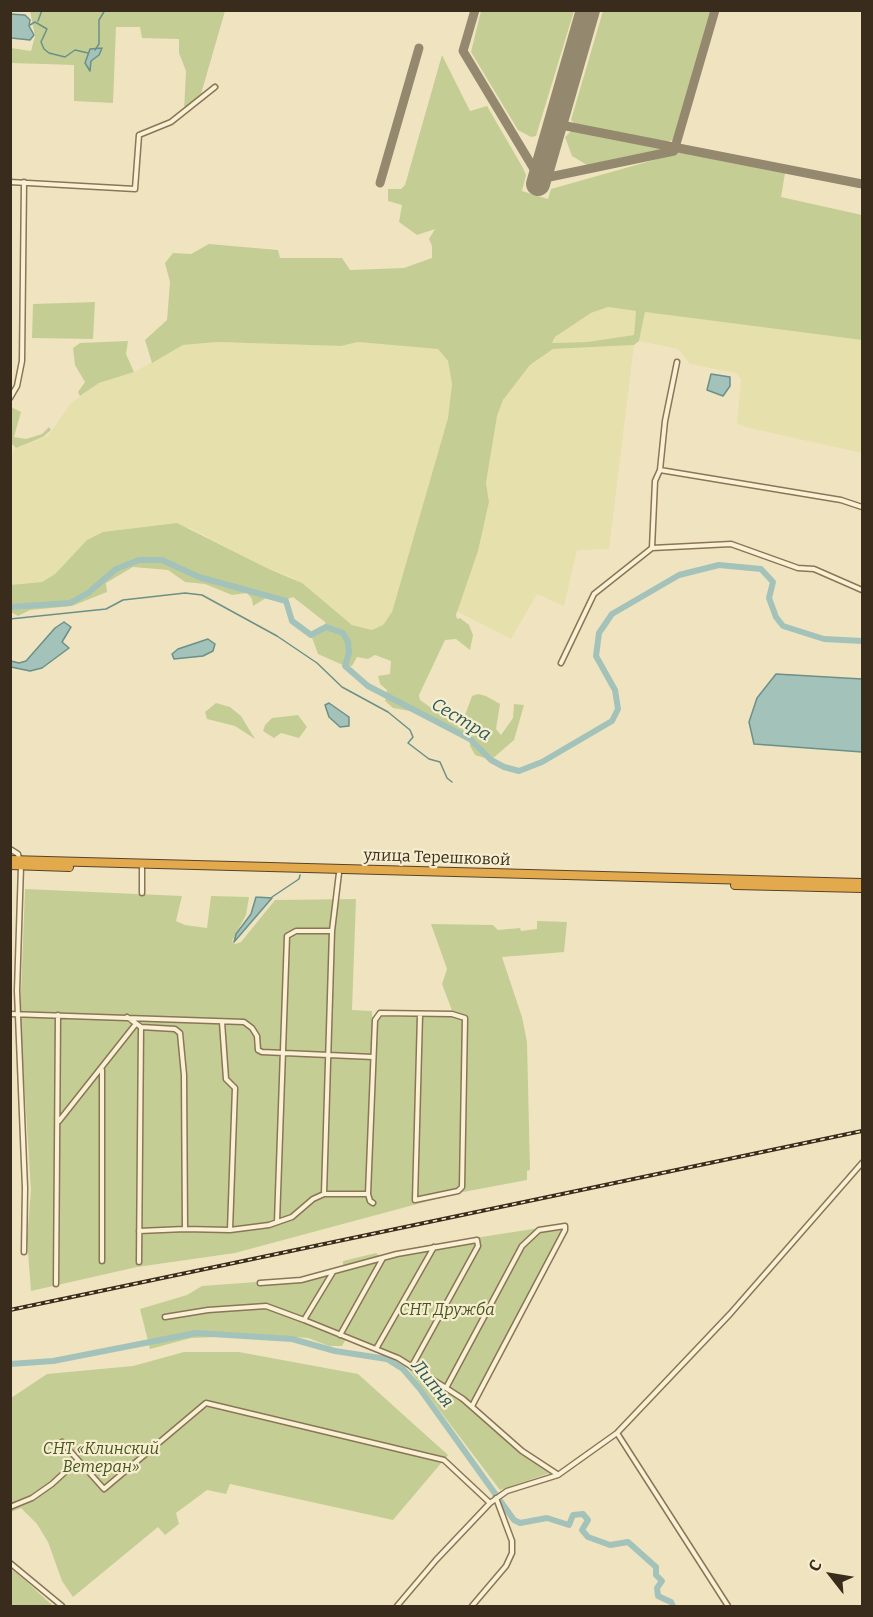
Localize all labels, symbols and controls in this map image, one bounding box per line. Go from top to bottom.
water label: Сестра [427,694,495,746]
street label: улица Терешковой [363,846,511,870]
park label: СНТ Дружба [399,1301,495,1321]
water label: Липня [406,1356,458,1412]
park label: СНТ «Клинский Ветеран» [43,1440,159,1478]
north arrow [801,1545,861,1605]
text: С [804,1556,826,1575]

